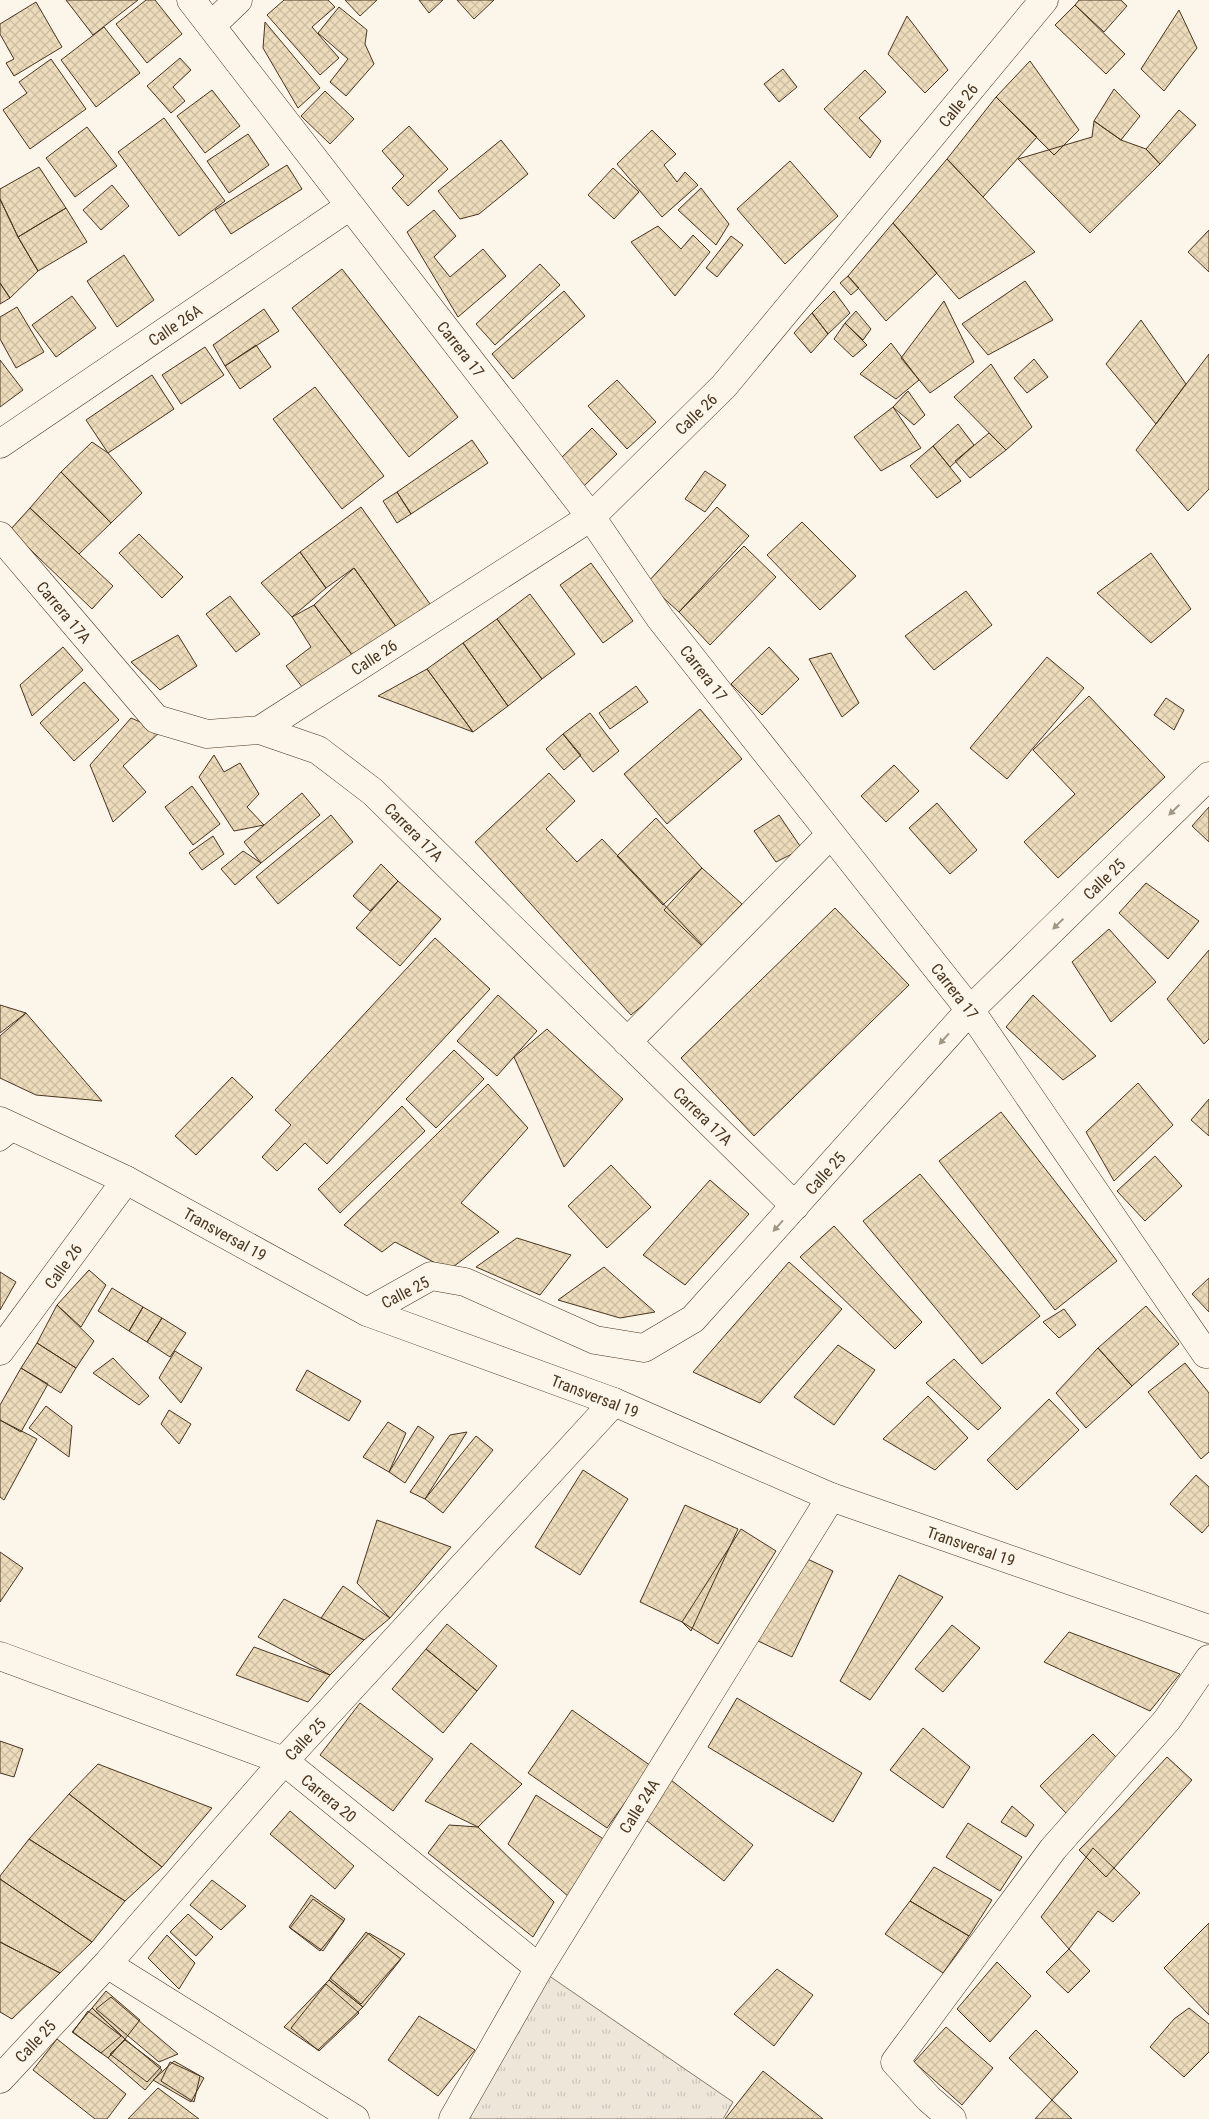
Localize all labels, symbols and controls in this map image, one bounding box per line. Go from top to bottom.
street label: Calle 26 [935,80,982,131]
street label: Calle 26A [145,301,206,350]
street label: Carrera 17 [433,318,488,381]
street label: Calle 26 [671,390,721,439]
street label: Carrera 17A [32,578,95,647]
street label: Calle 26 [348,635,401,679]
street label: Carrera 17 [676,642,731,705]
street label: Carrera 17A [380,799,447,866]
one-way arrow [1168,804,1180,816]
street label: Calle 25 [1079,855,1129,904]
one-way arrow [1053,918,1065,930]
street label: Carrera 17 [927,960,982,1023]
one-way arrow [938,1033,950,1045]
street label: Carrera 17A [669,1084,736,1149]
street label: Calle 25 [801,1148,850,1199]
street label: Transversal 19 [180,1204,270,1265]
one-way arrow [772,1219,783,1232]
street label: Calle 26 [41,1240,86,1293]
street label: Calle 25 [378,1272,432,1312]
street label: Transversal 19 [548,1371,641,1422]
street label: Transversal 19 [924,1522,1018,1570]
street label: Calle 25 [281,1714,330,1764]
street label: Carrera 20 [297,1770,360,1826]
street label: Calle 24A [615,1776,663,1837]
street label: Calle 25 [11,2016,60,2066]

